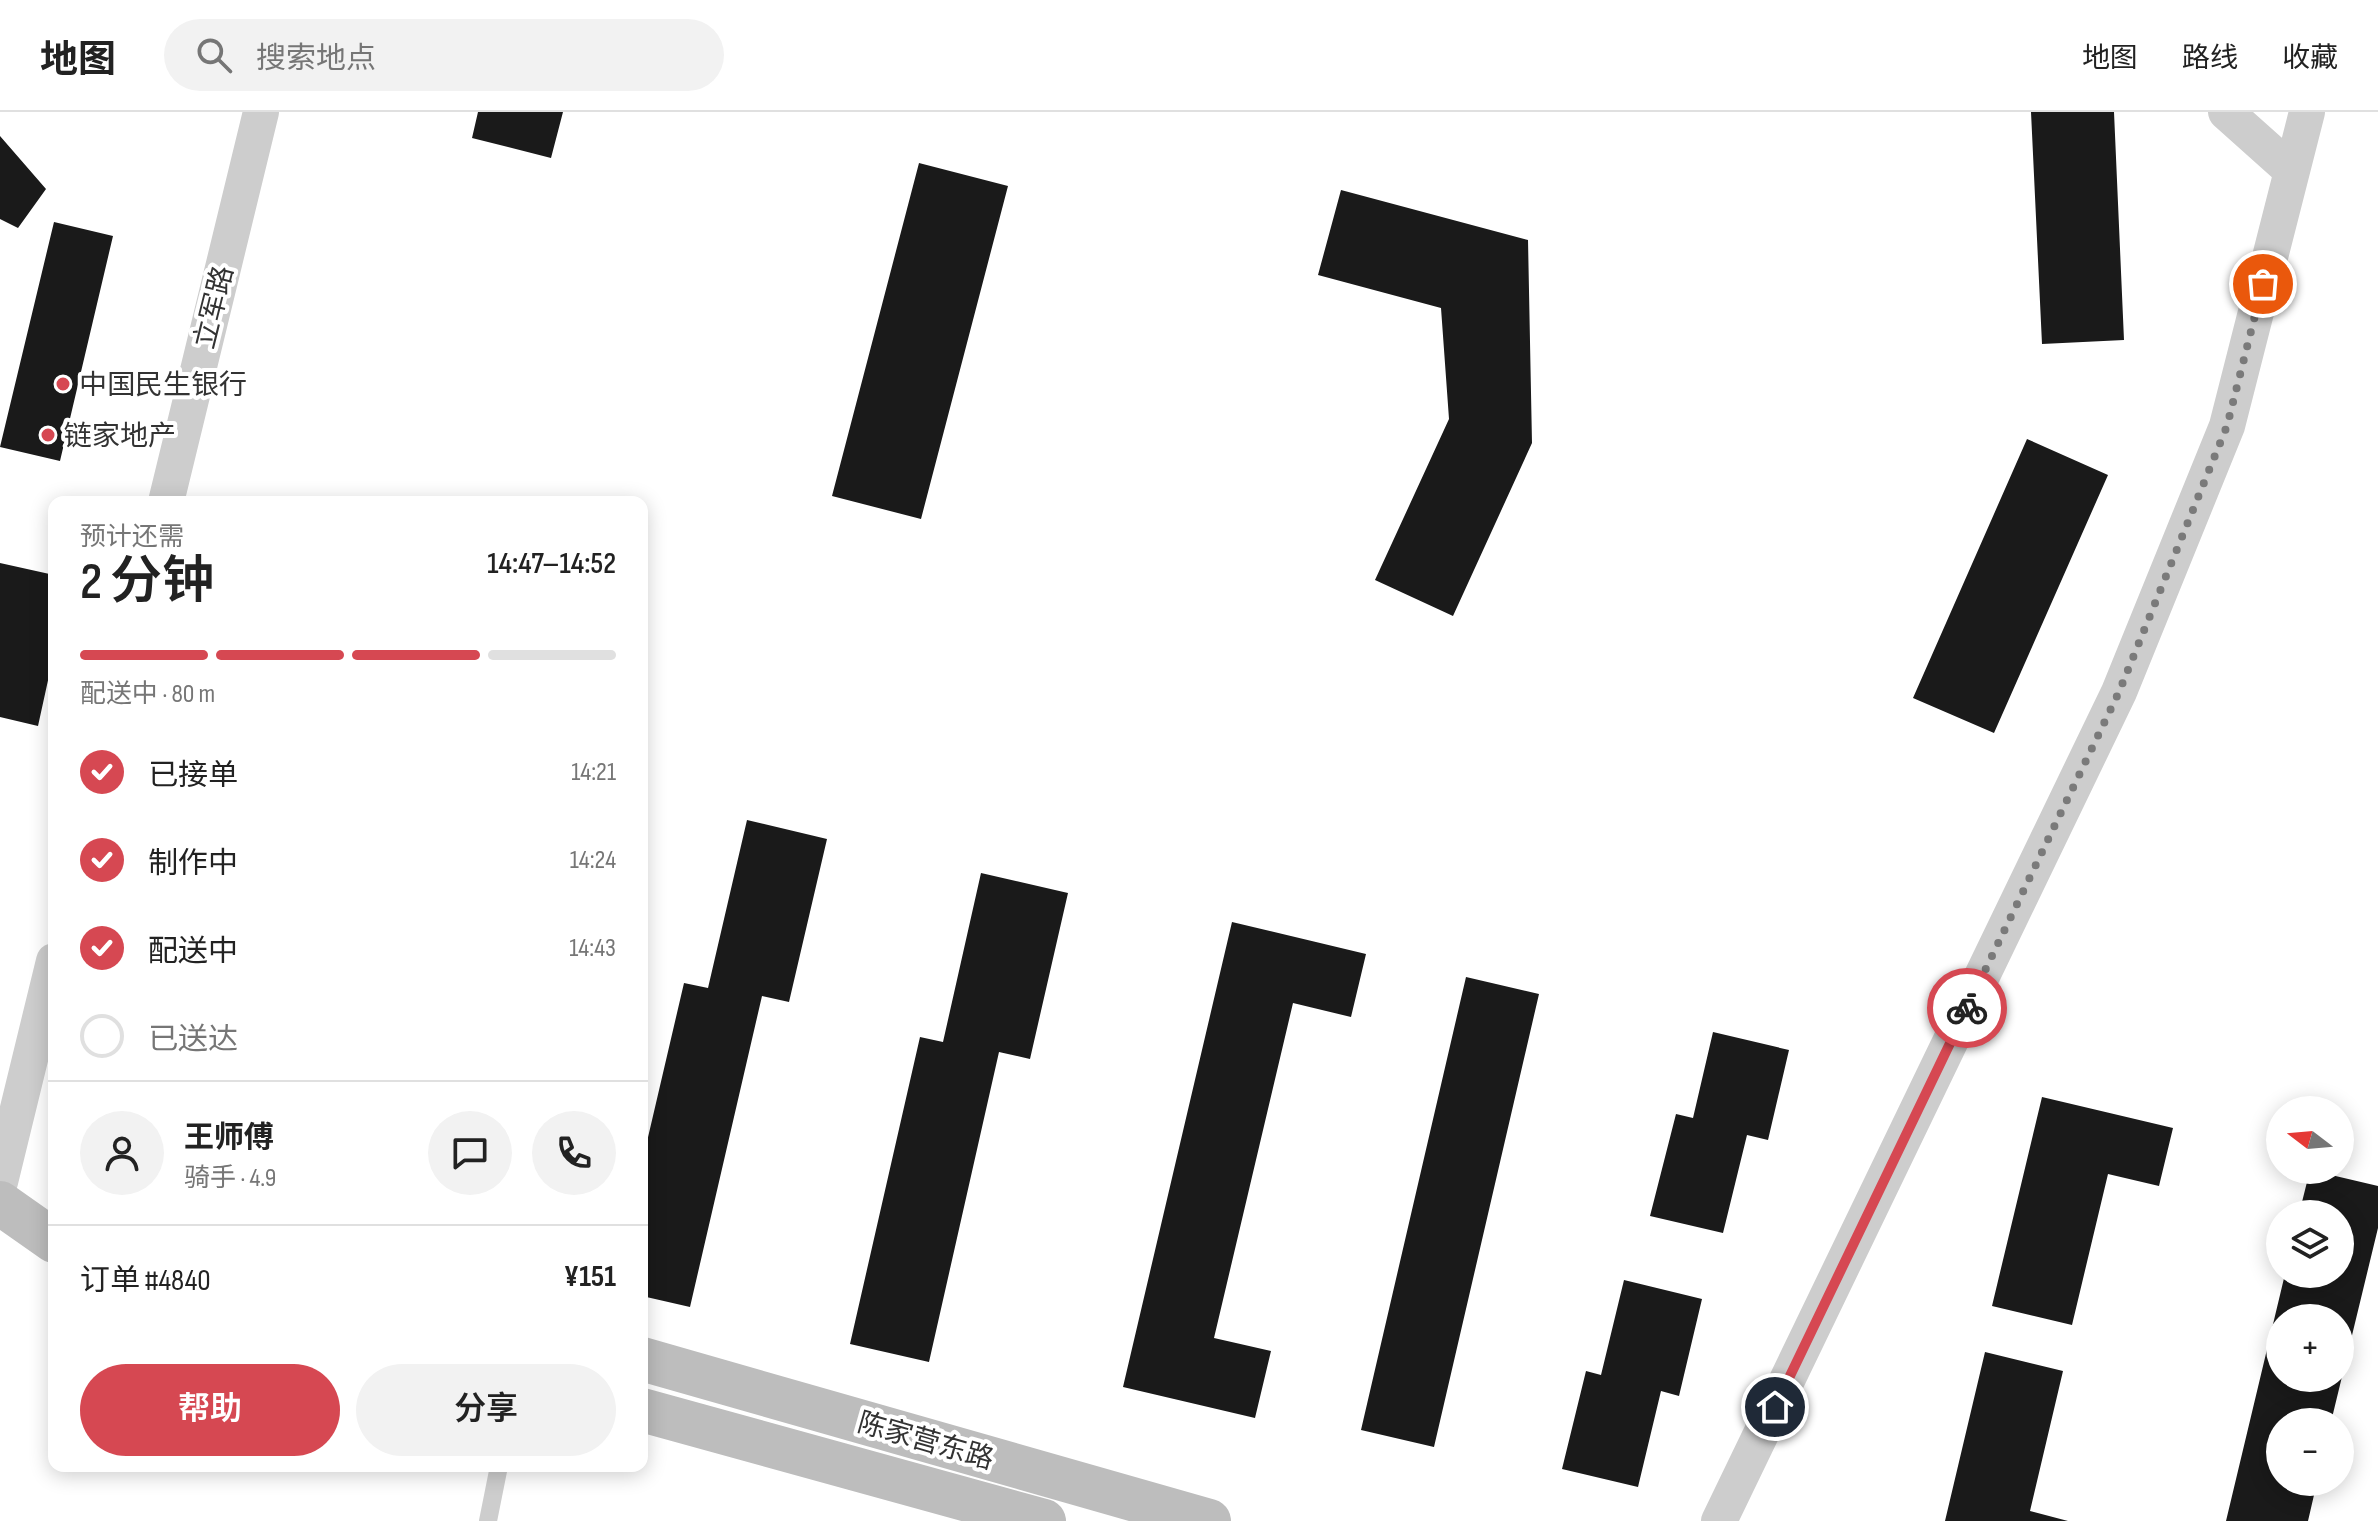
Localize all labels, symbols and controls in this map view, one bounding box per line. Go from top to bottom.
search box [164,19,724,91]
icon: search [192,33,236,77]
text: 地图 [40,38,116,83]
text: 搜索地点 [256,41,376,77]
text: 地图 [2082,42,2138,75]
text: 路线 [2182,42,2238,75]
text: 收藏 [2282,42,2338,75]
pin [2229,250,2297,318]
icon: bag [2241,262,2285,306]
street label: 立军路 [188,263,241,352]
place label: 中国民生银行 [79,369,247,402]
marker: 中国民生银行 [54,375,72,393]
place label: 链家地产 [64,420,176,453]
marker: 链家地产 [39,426,57,444]
text: 预计还需 [80,522,184,553]
text: 14:47–14:52 [487,546,616,582]
text: 2 分钟 [80,551,214,614]
text: 配送中 · 80 m [80,679,215,710]
icon: check [80,750,124,794]
text: 14:21 [571,757,616,788]
text: 已接单 [148,758,238,794]
icon: check [80,838,124,882]
text: 14:24 [570,845,616,876]
text: 制作中 [148,846,238,882]
icon: check [80,926,124,970]
text: 14:43 [569,933,616,964]
text: 配送中 [148,934,238,970]
courier [1927,968,2007,1048]
icon: bike [1945,986,1989,1030]
text: 已送达 [148,1022,238,1058]
north arrow [2266,1096,2354,1184]
map controls [2266,1096,2354,1496]
button: person [80,1111,164,1195]
button: chat [428,1111,512,1195]
button: phone [532,1111,616,1195]
text: 王师傅 [184,1120,274,1156]
text: 骑手 · 4.9 [184,1163,276,1194]
button: layers [2266,1200,2354,1288]
text: ¥151 [564,1259,616,1295]
text: 订单 #4840 [80,1263,211,1299]
button: + [2266,1304,2354,1392]
button: 帮助 [80,1364,340,1456]
button: 分享 [356,1364,616,1456]
pin [1741,1373,1809,1441]
icon: home [1753,1385,1797,1429]
street label: 陈家营东路 [854,1406,997,1477]
button: − [2266,1408,2354,1496]

